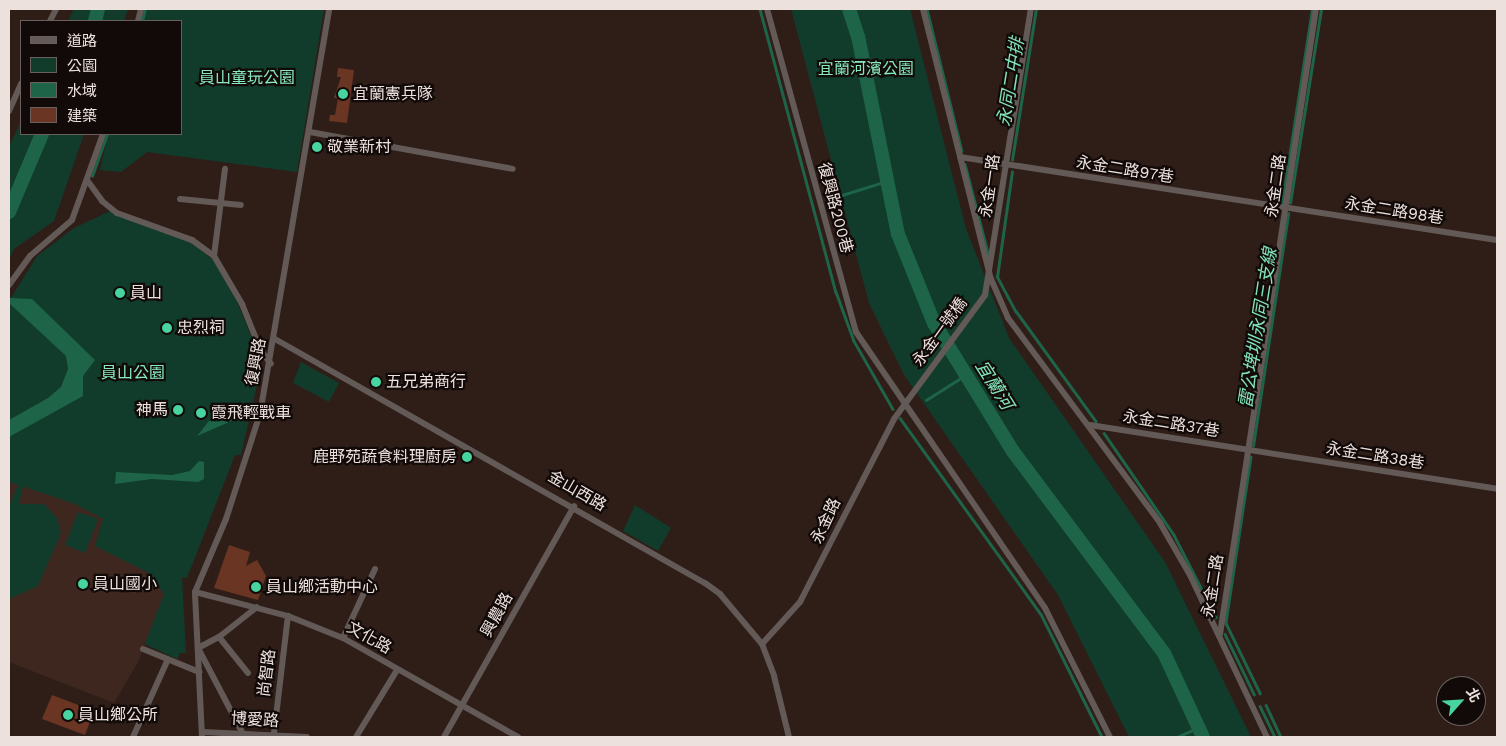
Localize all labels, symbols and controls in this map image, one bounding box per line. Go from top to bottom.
legend [20,20,182,135]
text: 道路 [67,32,97,50]
water label: 永同二中排 [993,36,1029,128]
text: 公園 [67,57,97,75]
park label: 宜蘭河濱公園 [818,59,914,79]
park label: 員山童玩公園 [199,68,295,88]
text: 水域 [67,82,97,100]
place label: 宜蘭憲兵隊 [353,84,433,104]
marker: 宜蘭憲兵隊 [337,88,349,100]
text: 建築 [67,107,97,125]
place label: 敬業新村 [327,137,391,157]
marker: 敬業新村 [311,141,323,153]
street label: 永金一路 [976,153,1004,219]
street label: 永金二路97巷 [1075,153,1175,187]
street label: 永金二路 [1262,153,1290,219]
street label: 復興路200巷 [814,160,856,256]
street label: 永金二路98巷 [1343,194,1445,228]
water label: 雷公埤圳永同三支線 [1235,246,1281,410]
place label: 員山 [130,283,162,303]
marker: 員山 [114,287,126,299]
street label: 永金一號橋 [909,294,971,370]
place label: 忠烈祠 [177,318,225,338]
marker: 忠烈祠 [161,322,173,334]
street label: 復興路 [242,337,270,387]
water label: 宜蘭河 [971,356,1017,414]
park label: 員山公園 [101,363,165,383]
place label: 五兄弟商行 [386,372,466,392]
marker: 五兄弟商行 [370,376,382,388]
place label: 神馬 [136,400,168,420]
place label: 霞飛輕戰車 [211,403,291,423]
marker: 神馬 [172,404,184,416]
marker: 霞飛輕戰車 [195,407,207,419]
street label: 永金二路37巷 [1121,407,1221,441]
street label: 永金二路38巷 [1325,439,1425,473]
place label: 鹿野苑蔬食料理廚房 [313,447,457,467]
marker: 鹿野苑蔬食料理廚房 [461,451,473,463]
street label: 金山西路 [544,467,610,515]
street label: 永金路 [807,495,845,547]
street label: 永金二路 [1199,553,1227,619]
place label: 員山國小 [93,574,157,594]
place label: 員山鄉活動中心 [266,577,378,597]
marker: 員山國小 [77,578,89,590]
marker: 員山鄉活動中心 [250,581,262,593]
street label: 興農路 [477,589,517,641]
street label: 文化路 [343,618,395,658]
street label: 尚智路 [255,648,279,698]
north arrow [1436,676,1486,726]
text: 北 [1463,685,1484,705]
place label: 員山鄉公所 [78,705,158,725]
marker: 員山鄉公所 [62,709,74,721]
street label: 博愛路 [231,709,279,731]

